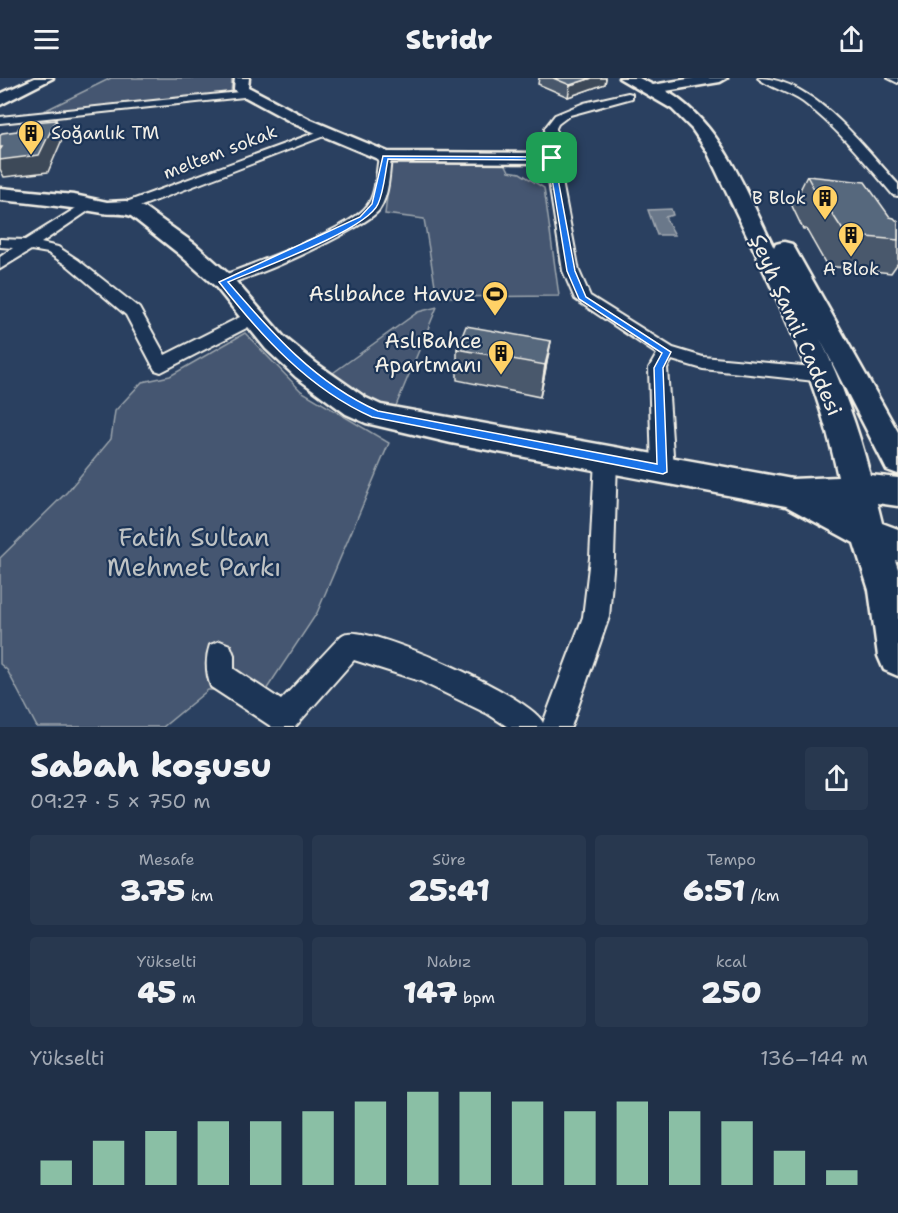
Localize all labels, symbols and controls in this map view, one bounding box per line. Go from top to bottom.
text: Stridr [406,21,492,58]
icon: menu [30,23,63,56]
icon: share [835,23,868,56]
building icon: Soğanlık TM [16,118,46,156]
street label: meltem sokak [160,119,280,185]
place label: Soğanlık TM [51,121,159,145]
pin [526,132,577,183]
icon: arrive [535,141,568,174]
building icon: B Blok [810,183,840,221]
place label: B Blok [752,186,806,210]
building icon: A Blok [836,220,866,258]
street label: Şeyh Şamil Caddesi [743,230,849,420]
place label: A Blok [823,257,879,281]
sports icon: Aslıbahce Havuz [480,279,510,317]
place label: Aslıbahce Havuz [308,280,476,308]
place label: AslıBahce Apartmanı [374,327,482,379]
building icon: AslıBahce Apartmanı [486,338,516,376]
park label: Fatih Sultan Mehmet Parkı [107,519,281,584]
text: Sabah koşusu [30,743,272,788]
button: share [805,747,868,810]
text: 09:27 · 5 × 750 m [30,788,211,814]
text: Mesafe [139,849,195,870]
text: Süre [432,849,466,870]
text: Tempo [707,849,756,870]
text: 3.75 [120,870,185,911]
text: 25:41 [408,870,490,911]
text: 6:51 [683,870,746,911]
text: km [185,885,213,906]
text: /km [746,885,780,906]
text: Yükselti [137,951,197,972]
text: Nabız [427,951,471,972]
text: kcal [716,951,747,972]
text: 45 [138,972,176,1013]
text: 147 [403,972,457,1013]
text: 250 [701,972,762,1013]
text: m [176,987,196,1008]
text: bpm [457,987,495,1008]
text: Yükselti [30,1045,105,1071]
text: 136–144 m [760,1045,868,1071]

